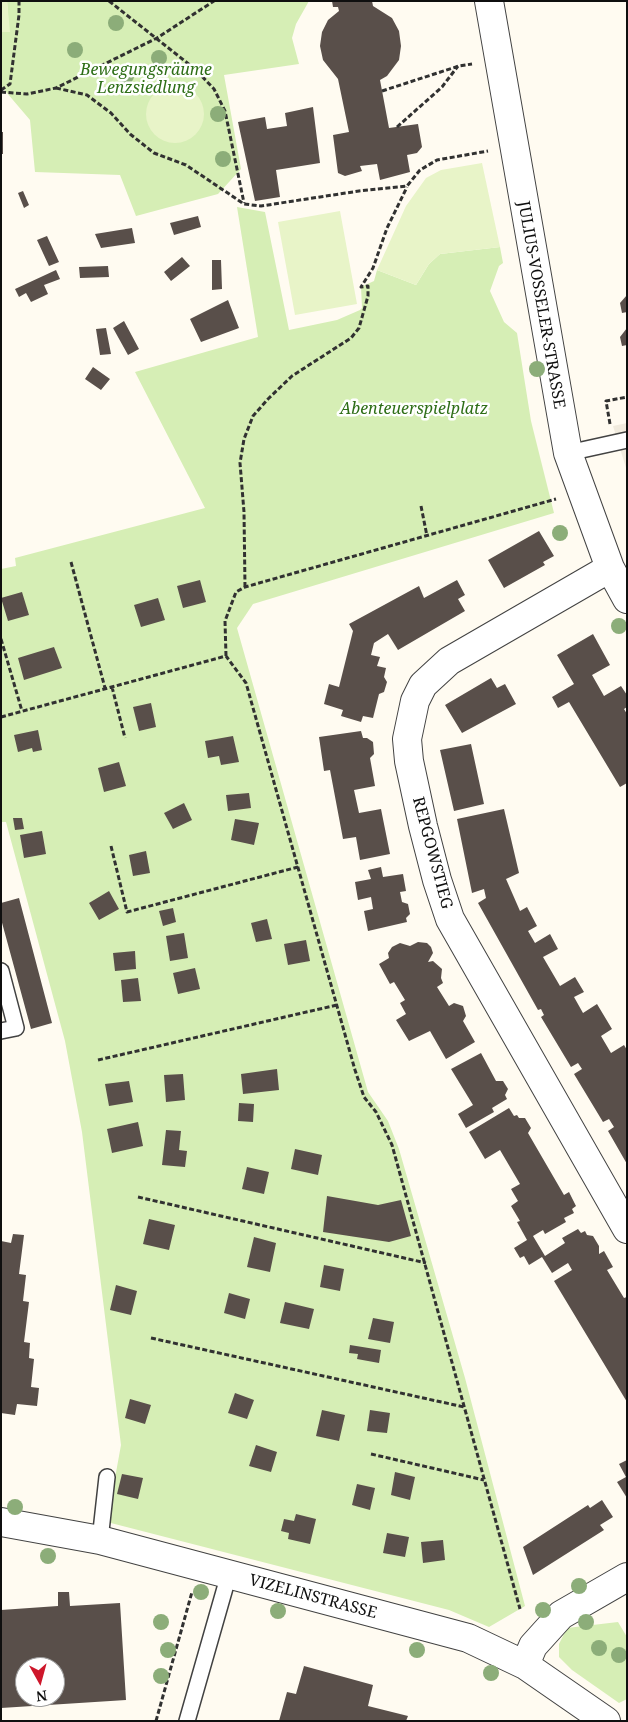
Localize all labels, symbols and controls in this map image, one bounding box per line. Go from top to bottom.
park label: Bewegungsräume Lenzsiedlung [80,60,212,98]
street label: JULIUS-VOSSELER-STRASSE [513,200,569,410]
park label: Abenteuerspielplatz [340,399,488,419]
street label: REPGOWSTIEG [408,795,456,911]
street label: VIZELINSTRASSE [247,1571,379,1623]
north arrow [15,1657,65,1707]
text: N [35,1686,48,1706]

